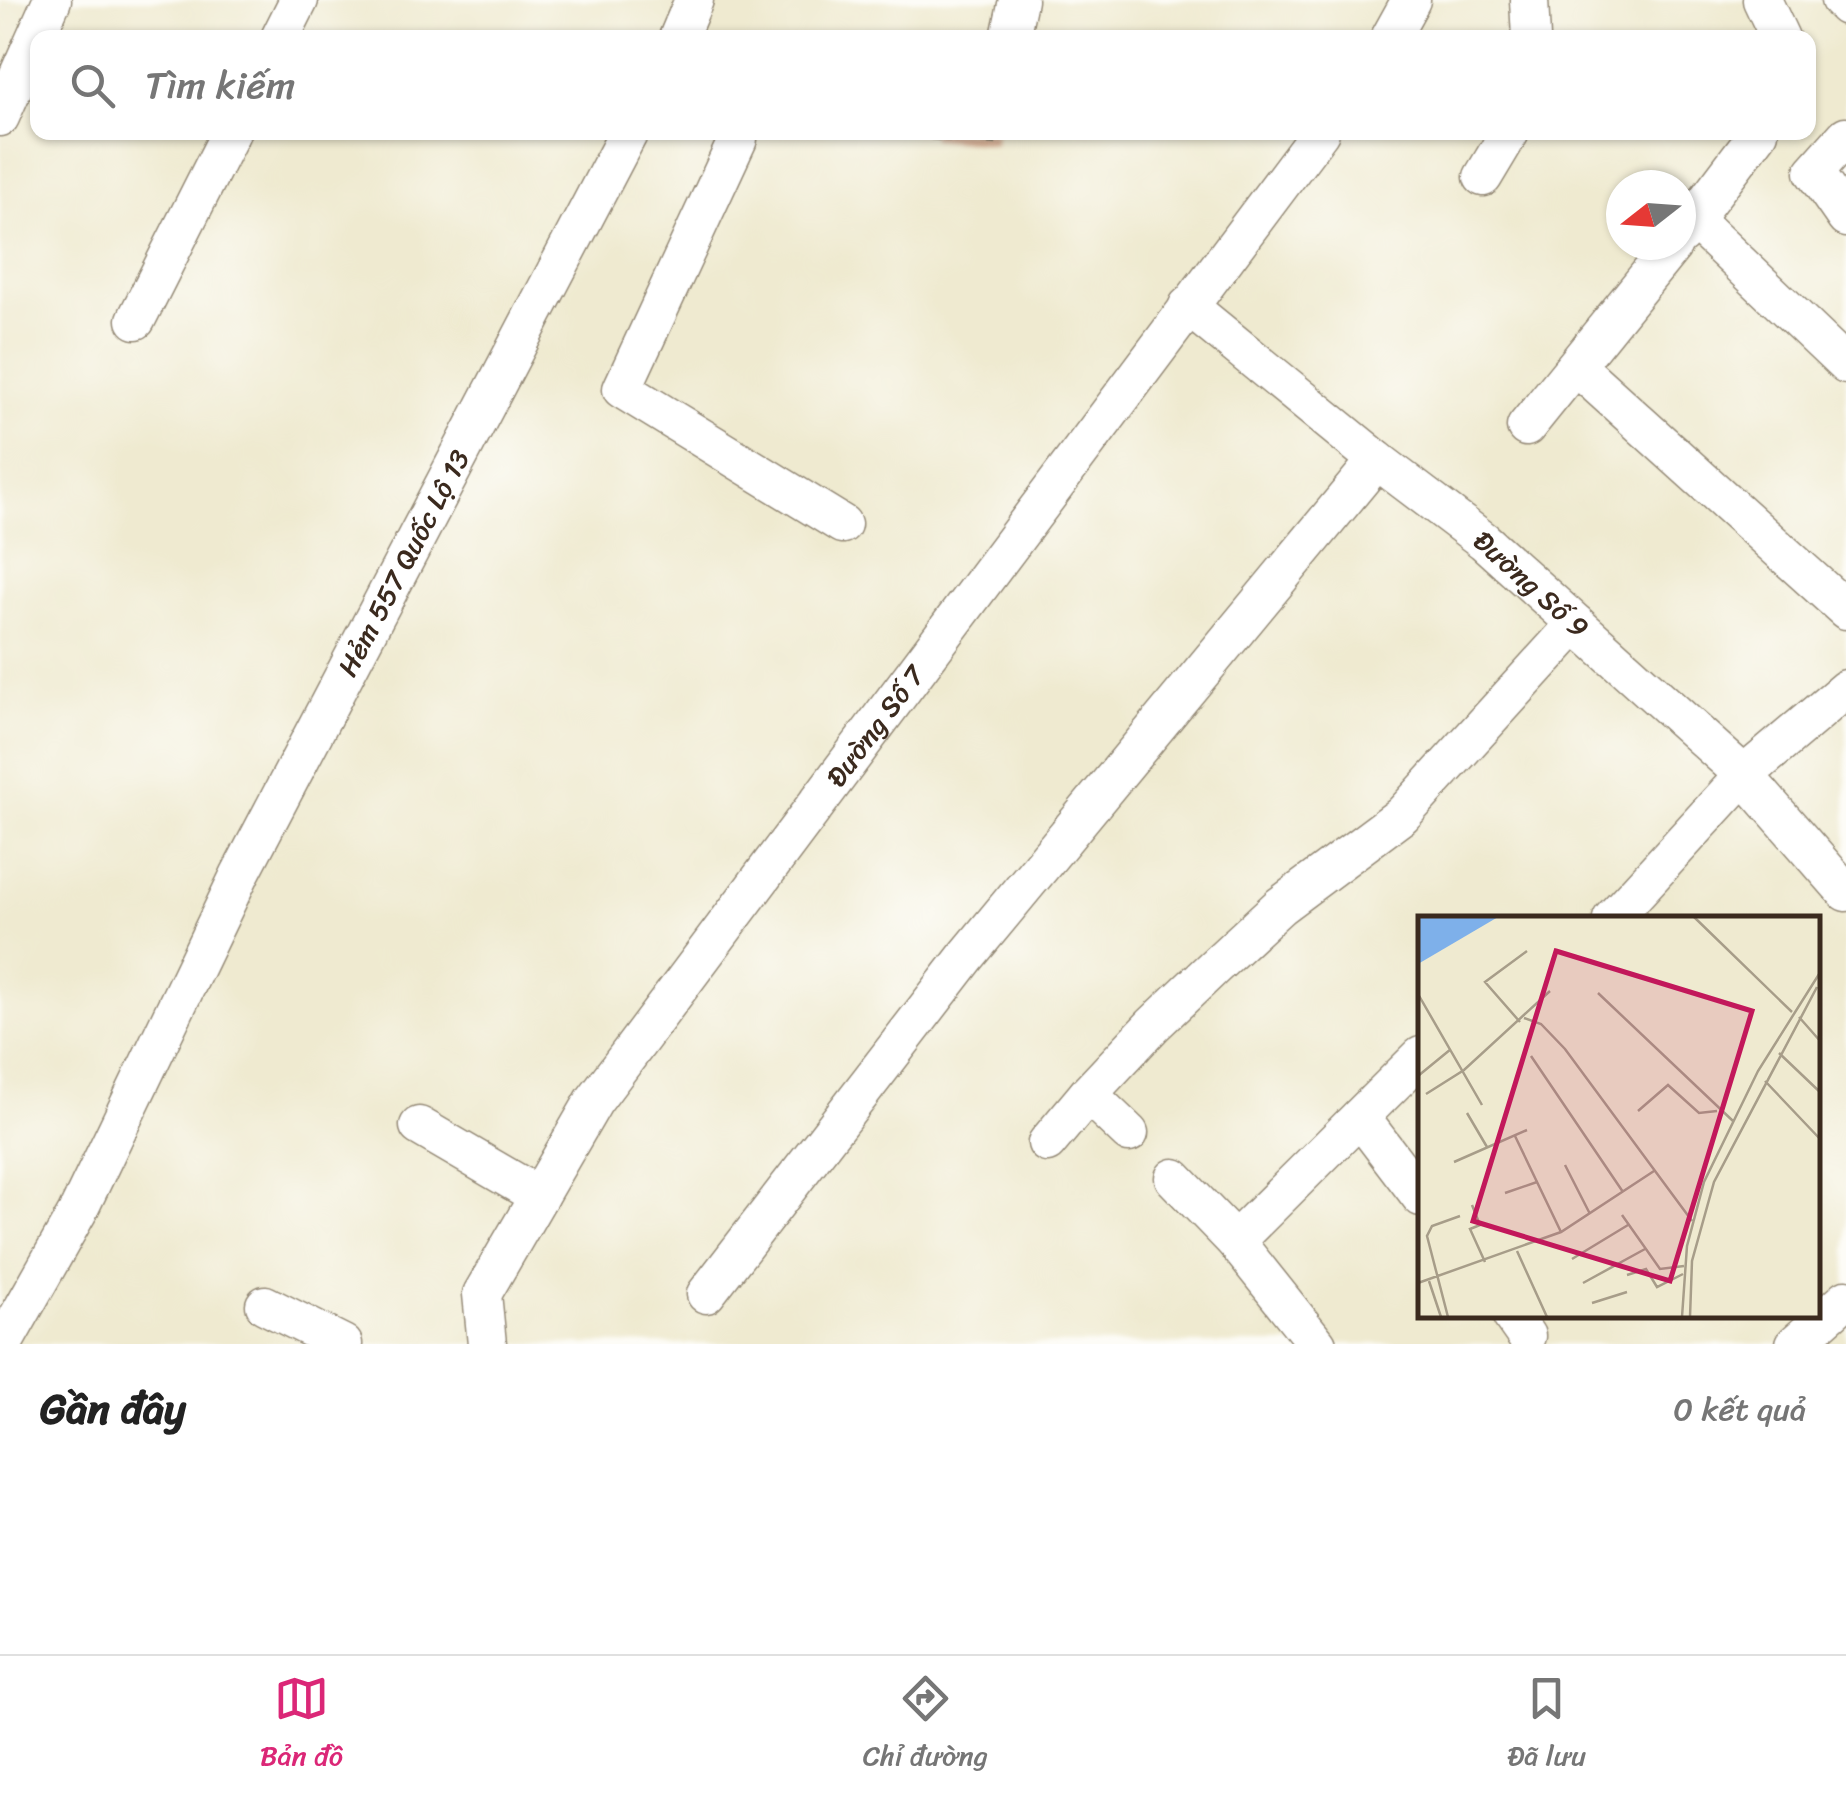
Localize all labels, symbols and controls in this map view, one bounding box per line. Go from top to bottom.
search box [30,30,1816,140]
text: Tìm kiếm [145,52,295,119]
icon: search [65,58,120,113]
north arrow [1606,170,1696,260]
street label: Hẻm 557 Quốc Lộ 13 [324,440,484,686]
street label: Đường Số 9 [1462,518,1601,650]
street label: Đường Số 7 [813,653,939,798]
inset map [1418,916,1821,1319]
text: Gần đây [40,1372,186,1446]
text: 0 kết quả [1673,1381,1806,1438]
tab: Bản đồ [260,1671,343,1780]
tab: Chỉ đường [863,1671,988,1780]
tab: Đã lưu [1508,1671,1586,1780]

